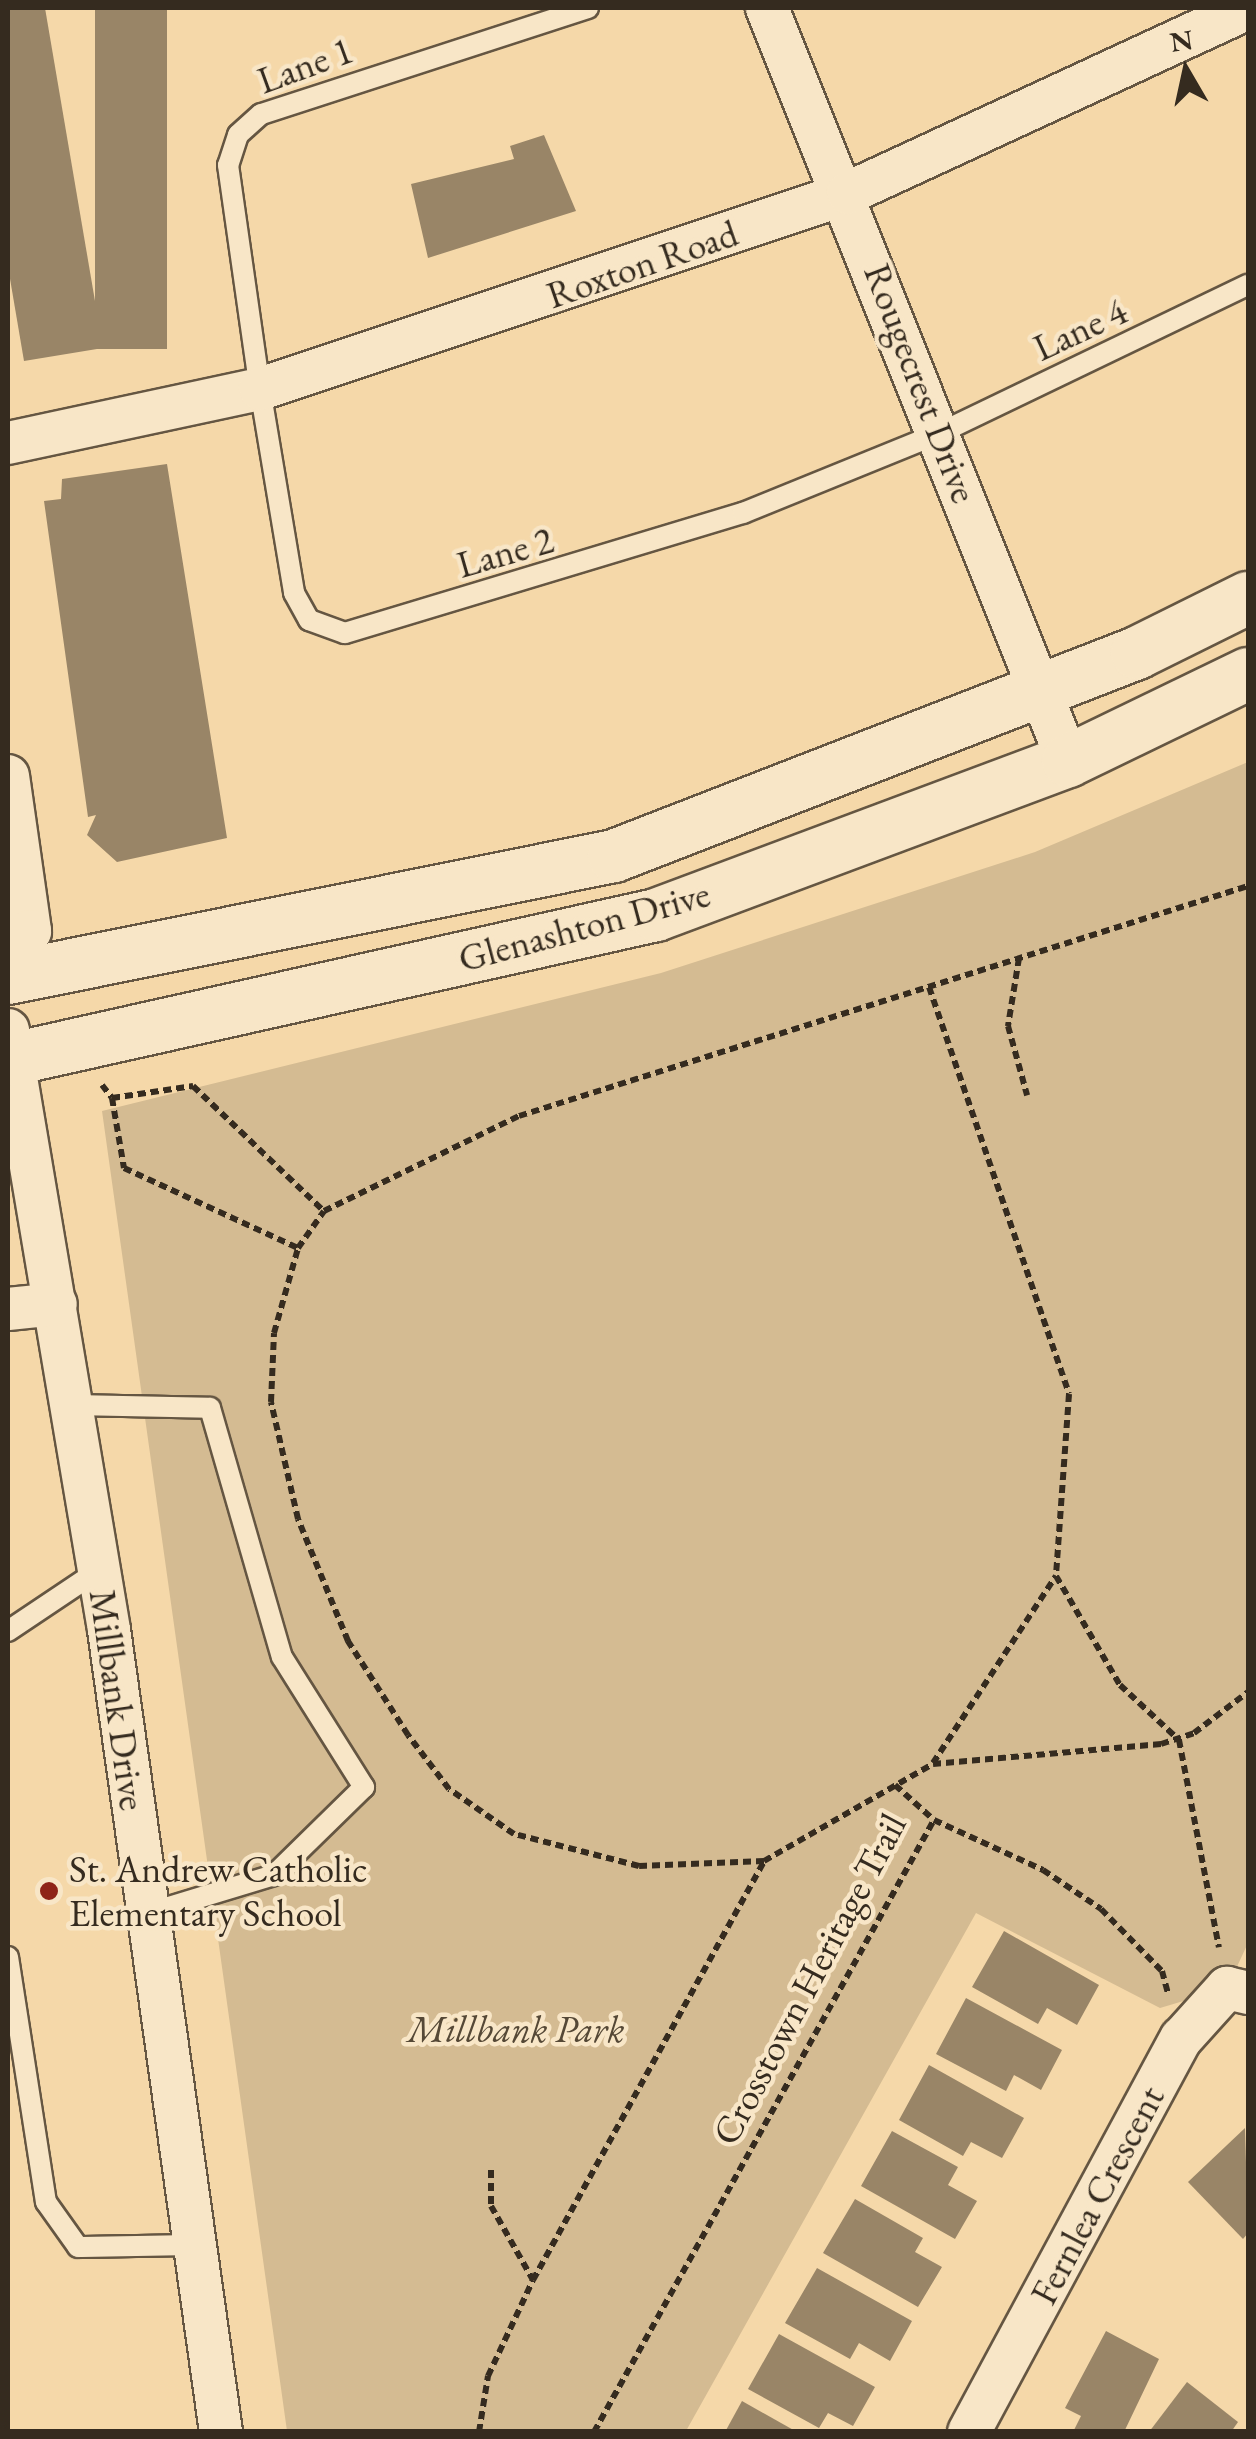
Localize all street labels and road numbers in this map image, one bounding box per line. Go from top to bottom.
street label: Lane 1 [251,27,359,103]
street label: Roxton Road [541,210,743,318]
street label: Rougecrest Drive [855,257,987,509]
street label: Lane 4 [1026,288,1134,370]
street label: Lane 2 [452,517,558,587]
street label: Glenashton Drive [453,871,715,981]
street label: Millbank Drive [80,1587,156,1813]
street label: Crosstown Heritage Trail [702,1806,916,2152]
street label: Fernlea Crescent [1020,2078,1174,2312]

